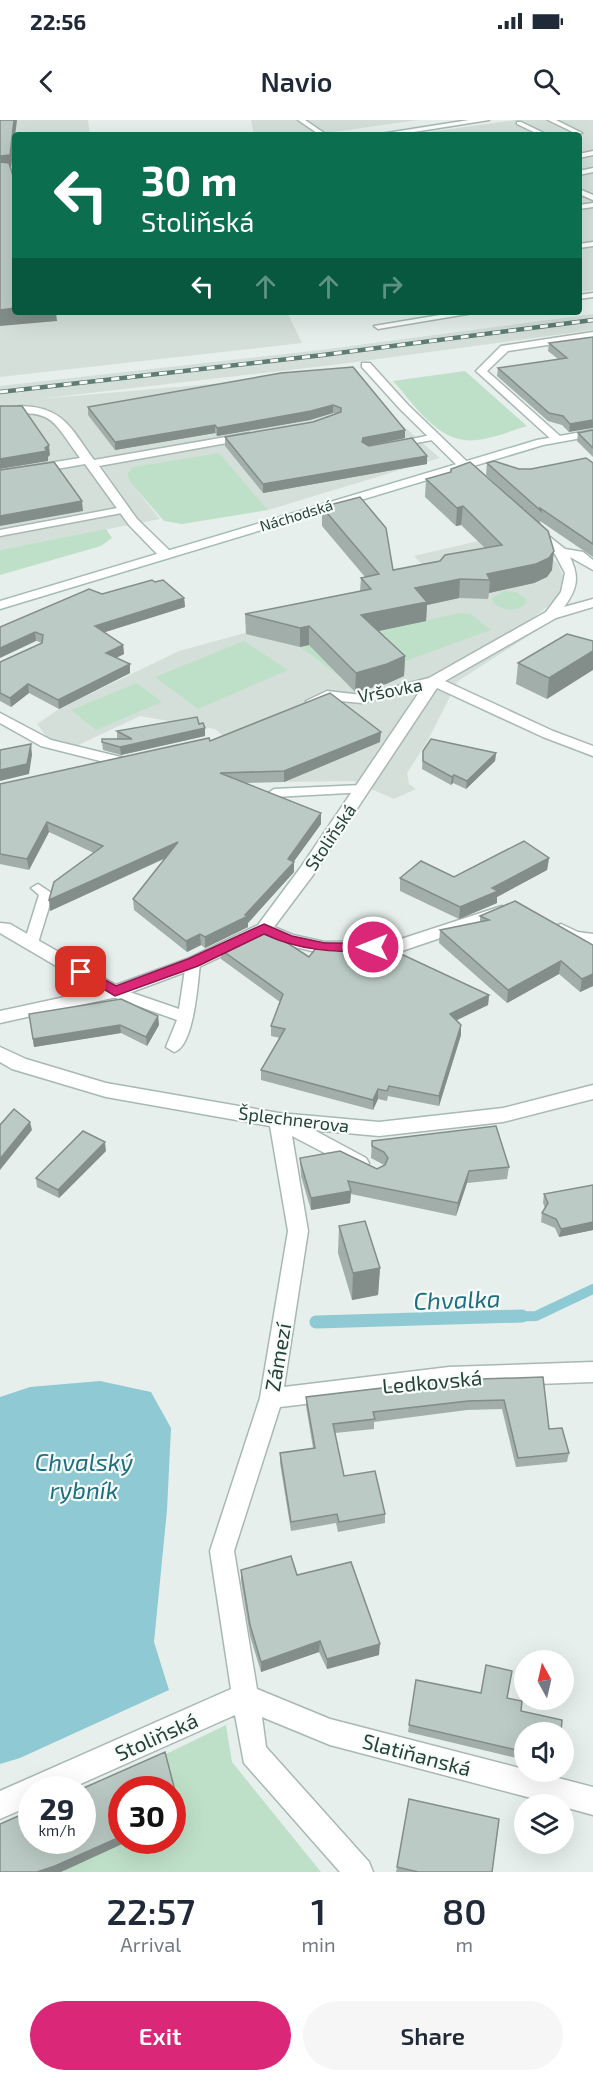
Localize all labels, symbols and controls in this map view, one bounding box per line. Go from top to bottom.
text: 22:56 [30,8,86,34]
icon: back [30,65,63,98]
text: Navio [260,65,333,97]
icon: search [530,65,563,98]
text: 30 m [141,154,237,204]
icon: left [42,156,120,234]
text: Stoliňská [141,205,254,237]
icon: left [186,270,219,303]
icon: ahead [249,270,282,303]
icon: ahead [312,270,345,303]
icon: right [375,270,408,303]
street label: Náchodská [257,495,335,535]
street label: Vršovka [356,673,424,707]
street label: Stoliňská [300,800,360,874]
position arrow [341,915,405,979]
pin [55,946,106,997]
icon: arrive [64,955,97,988]
street label: Šplechnerova [237,1101,351,1137]
water label: Chvalka [413,1283,501,1315]
street label: Zámezí [259,1320,295,1393]
street label: Ledkovská [381,1364,483,1398]
water label: Chvalský rybník [35,1447,133,1504]
north arrow [514,1650,574,1710]
map controls [514,1650,574,1854]
street label: Stoliňská [111,1707,201,1765]
button: sound [514,1722,574,1782]
street label: Slatiňanská [360,1727,474,1781]
speed limit sign: 30 [108,1776,186,1854]
text: 29 [39,1790,75,1826]
button: layers [514,1794,574,1854]
text: km/h [38,1821,76,1839]
text: 22:57 [106,1889,195,1932]
text: 1 [311,1889,326,1932]
text: 80 [442,1889,487,1932]
text: Arrival [120,1932,181,1956]
text: min [301,1932,336,1956]
text: m [456,1932,473,1956]
button: Exit [30,2001,291,2070]
button: Share [303,2001,563,2070]

